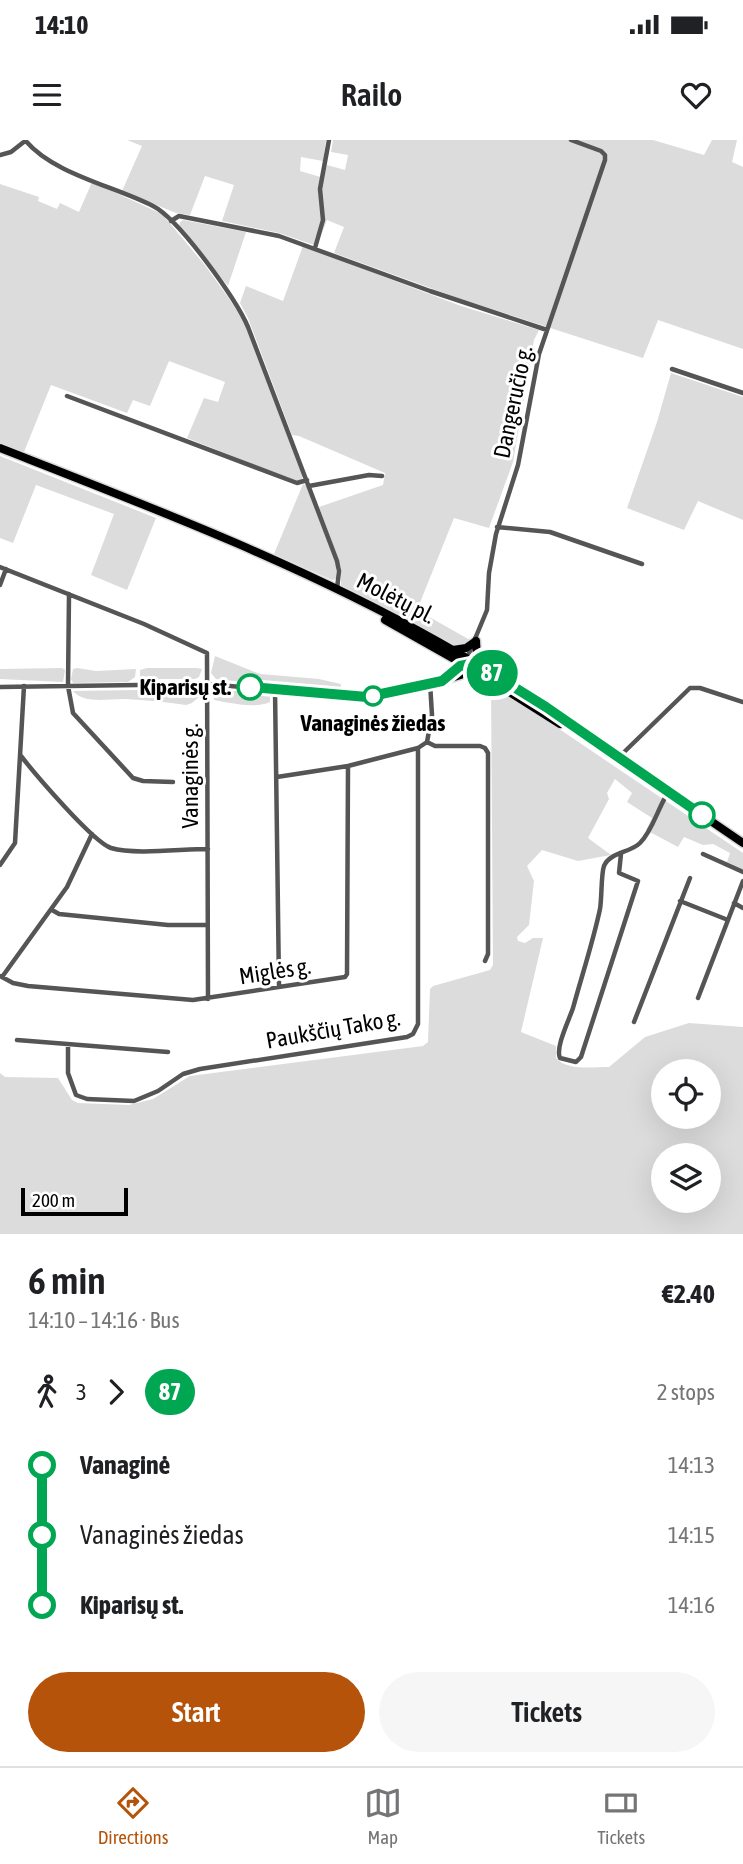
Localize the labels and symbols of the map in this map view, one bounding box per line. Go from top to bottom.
street label: Dangeručio g. [488,343,538,461]
street label: Molėtų pl. [352,567,440,629]
line badge: 87 [461,650,524,696]
place label: Kiparisų st. [140,674,231,700]
marker: Kiparisų st. [237,674,263,700]
marker: Vanaginės žiedas [363,686,383,706]
place label: Vanaginės žiedas [300,710,445,736]
street label: Vanaginės g. [177,723,203,829]
unlabelled marker [689,802,715,828]
street label: Miglės g. [237,953,313,989]
street label: Paukščių Tako g. [264,1004,402,1054]
scale bar [21,1185,128,1217]

